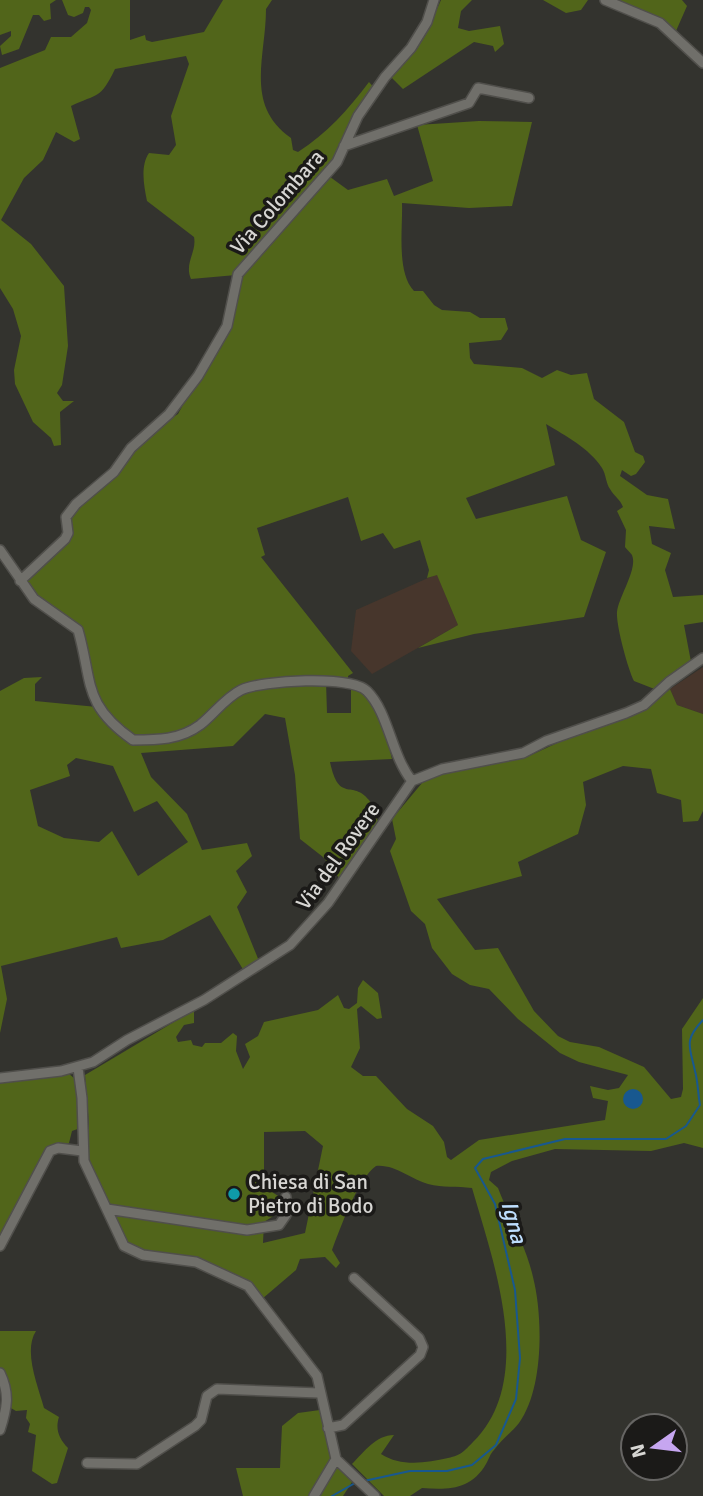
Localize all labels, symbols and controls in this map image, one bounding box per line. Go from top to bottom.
street label: Via Colombara [225,144,329,260]
street label: Via del Rovere [290,797,386,915]
place label: Chiesa di San Pietro di Bodo [248,1169,373,1219]
marker: Chiesa di San Pietro di Bodo [226,1186,242,1202]
water label: Igna [494,1197,534,1248]
north arrow [619,1412,689,1482]
text: N [625,1442,652,1460]

